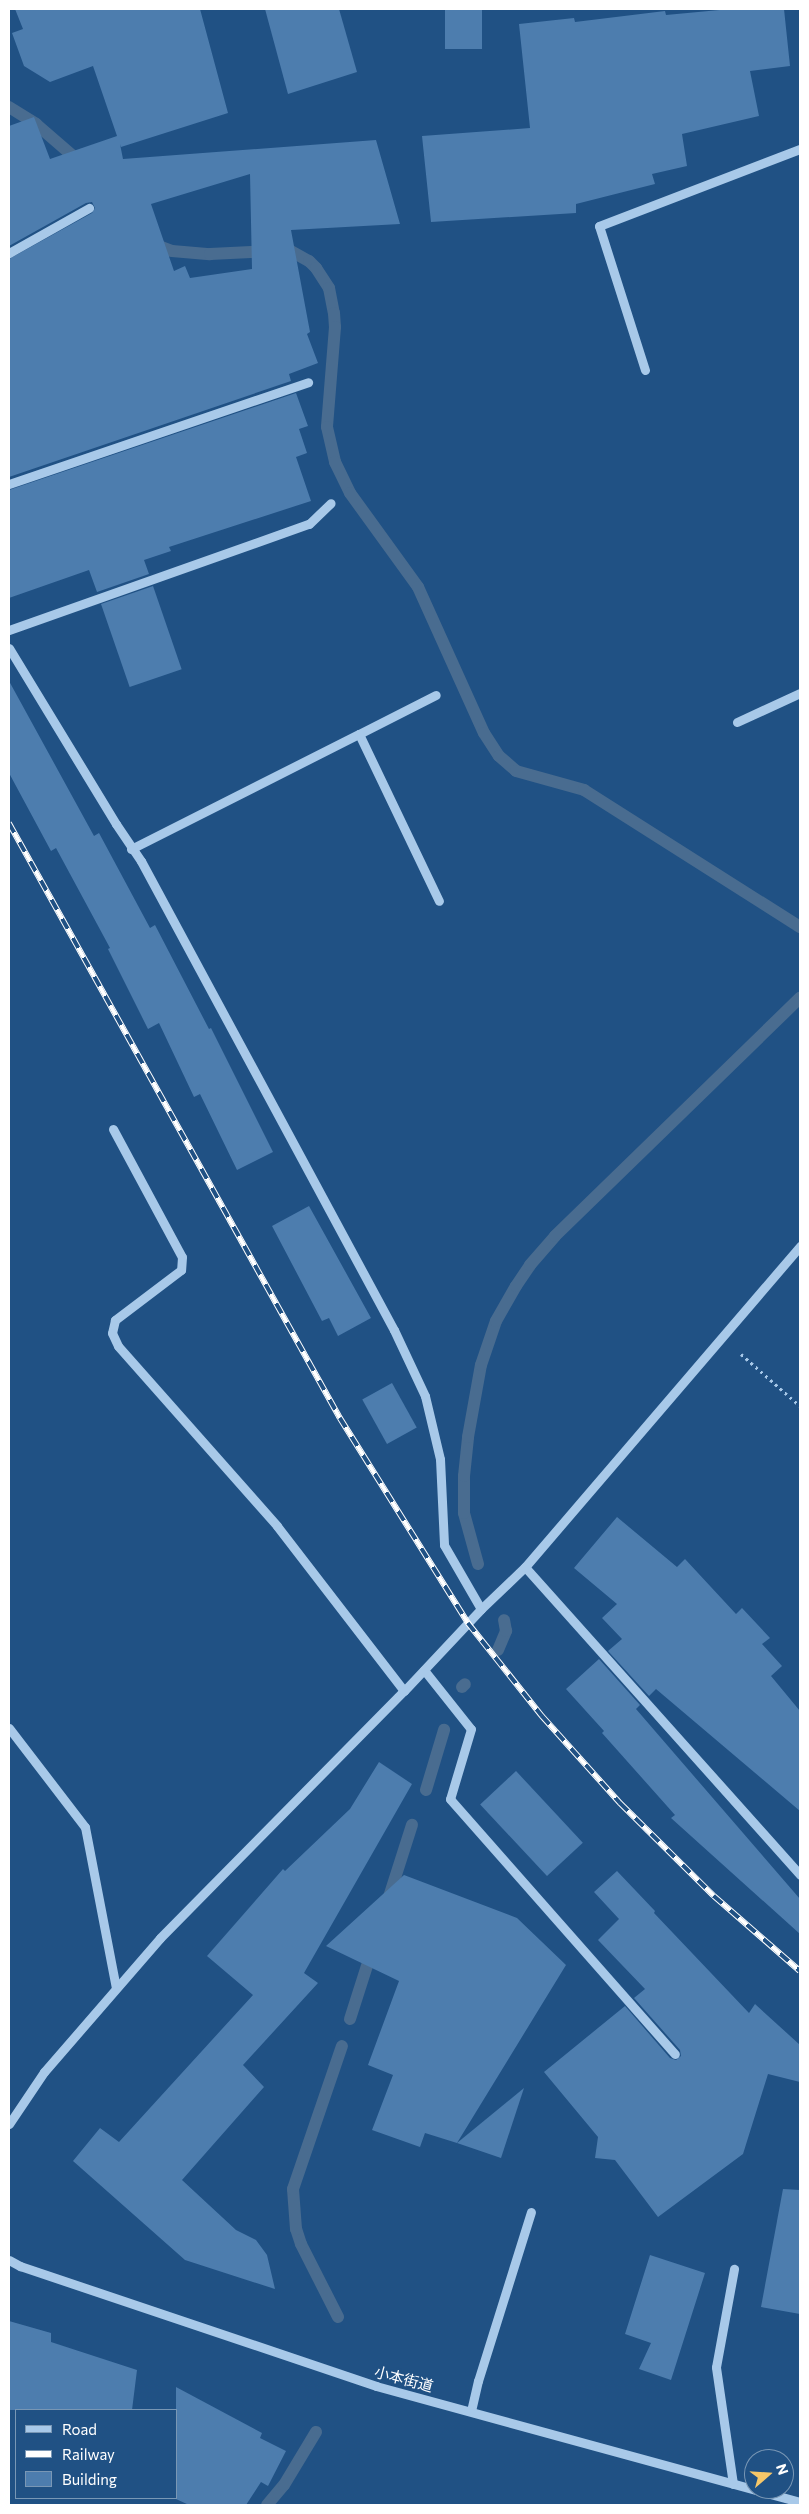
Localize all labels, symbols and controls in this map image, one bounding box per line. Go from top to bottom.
street label: 小本街道 [373,2363,435,2395]
legend [15,2409,178,2499]
text: Road [62,2420,97,2438]
text: Railway [62,2445,115,2463]
north arrow [744,2449,794,2499]
text: N [773,2462,792,2477]
text: Building [62,2470,117,2488]

